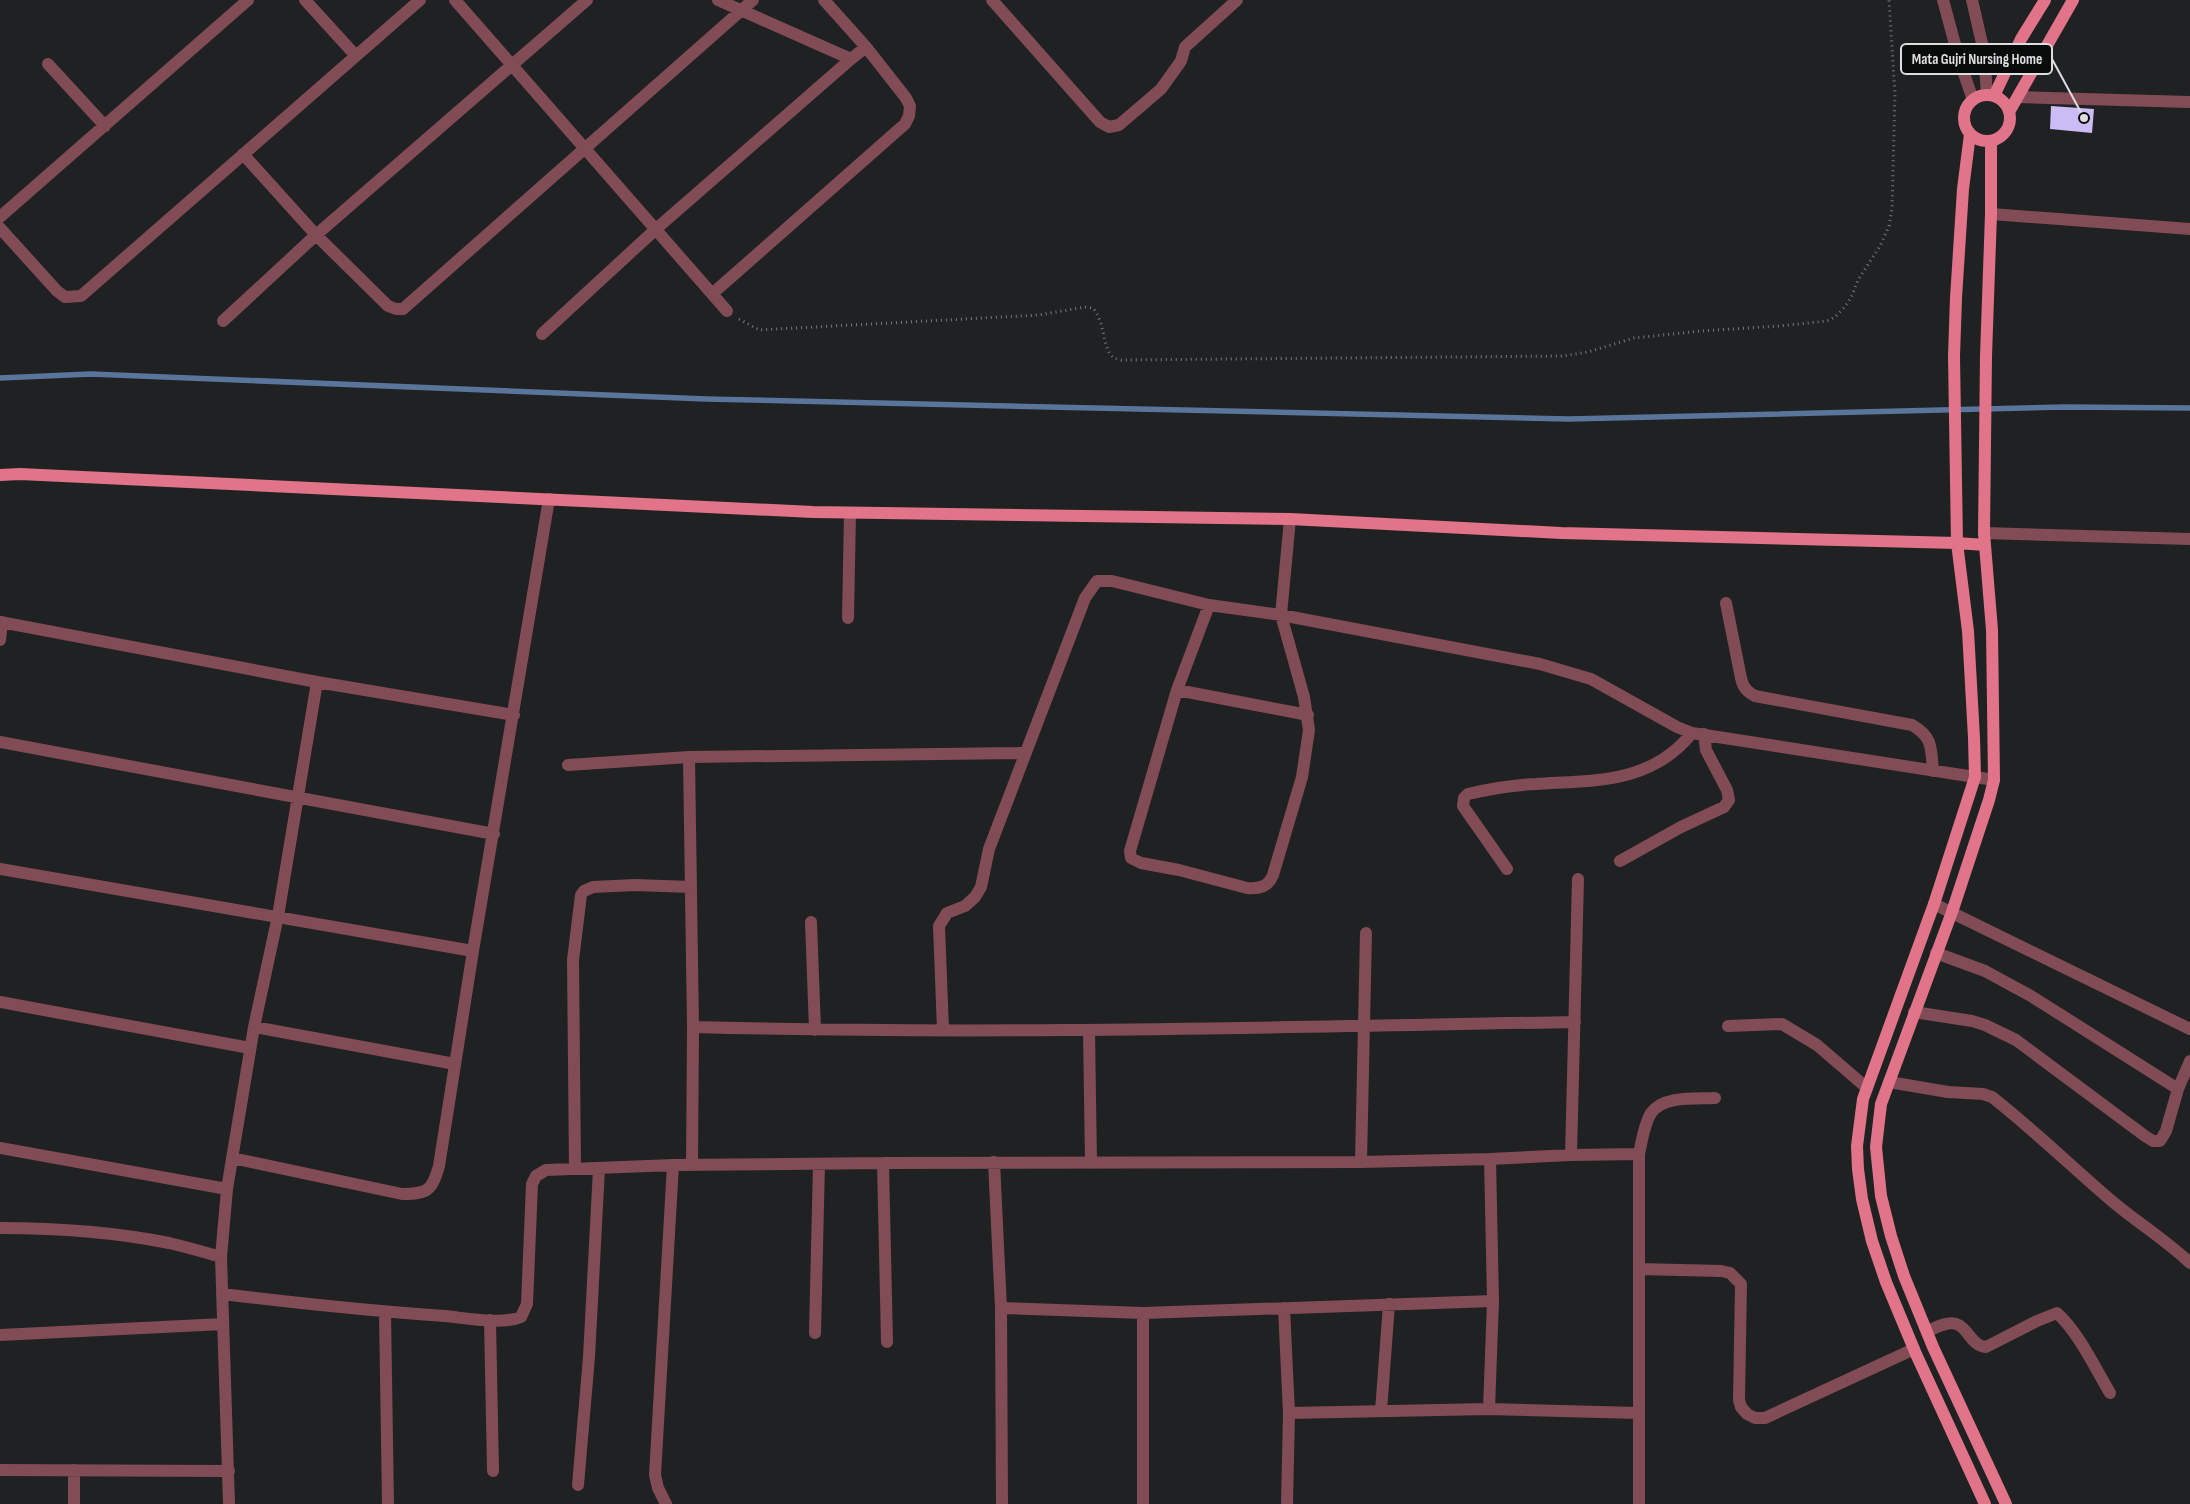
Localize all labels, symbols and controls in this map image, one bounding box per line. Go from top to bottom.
callout: Mata Gujri Nursing Home [1901,44,2052,74]
text: Mata Gujri Nursing Home [1912,50,2042,69]

